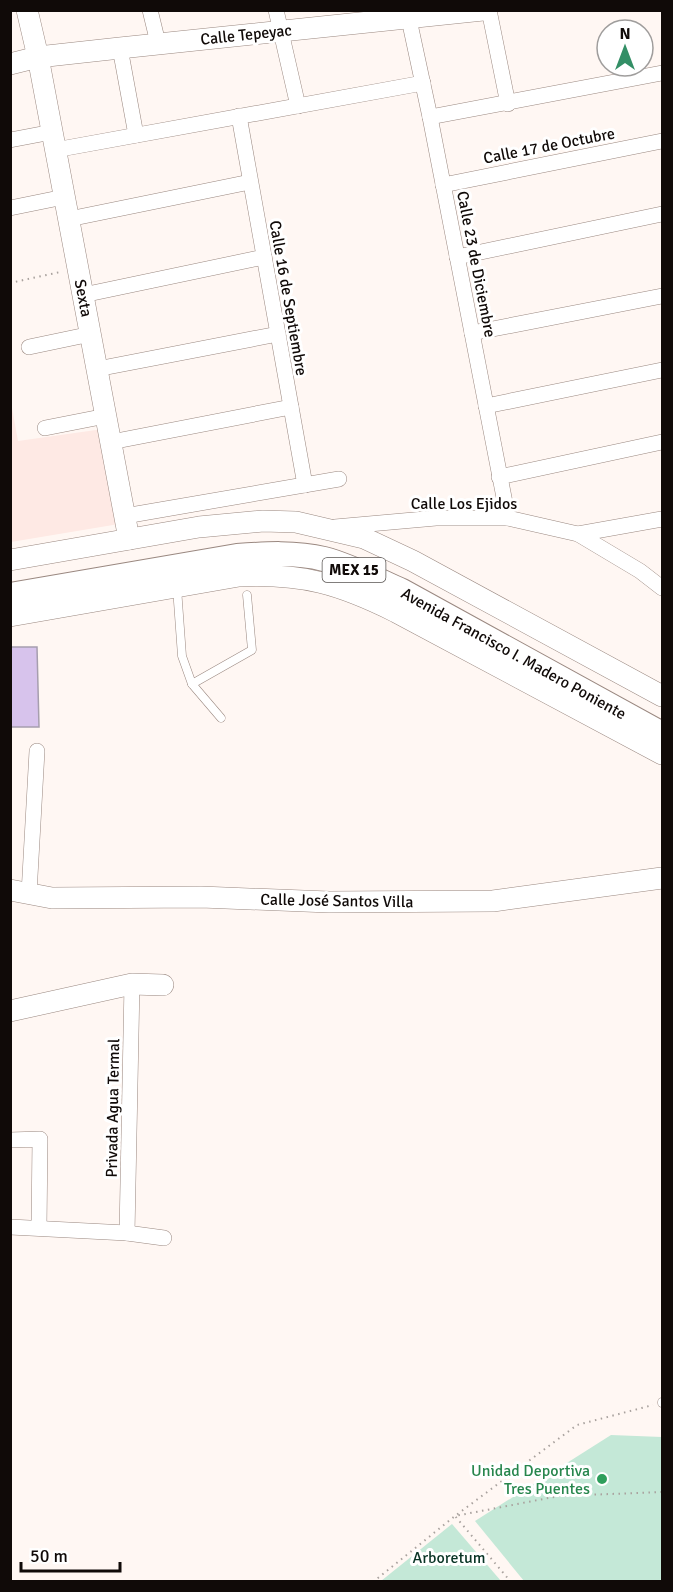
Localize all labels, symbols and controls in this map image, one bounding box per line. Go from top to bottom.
north arrow [595,18,655,78]
street label: Calle Tepeyac [199,20,293,50]
text: N [619,24,631,44]
street label: Calle 17 de Octubre [482,123,617,169]
street label: Calle 23 de Diciembre [452,189,500,339]
street label: Calle 16 de Septiembre [265,219,312,377]
street label: Sexta [70,278,96,319]
street label: Calle Los Ejidos [411,494,517,514]
road number: MEX 15 [322,558,386,582]
street label: Avenida Francisco I. Madero Poniente [397,584,630,724]
street label: Calle José Santos Villa [260,890,414,912]
street label: Privada Agua Termal [102,1038,124,1178]
place label: Unidad Deportiva Tres Puentes [471,1461,590,1499]
marker: Unidad Deportiva Tres Puentes [595,1472,609,1486]
scale bar [21,1535,120,1573]
text: 50 m [30,1545,68,1567]
park label: Arboretum [412,1548,486,1568]

